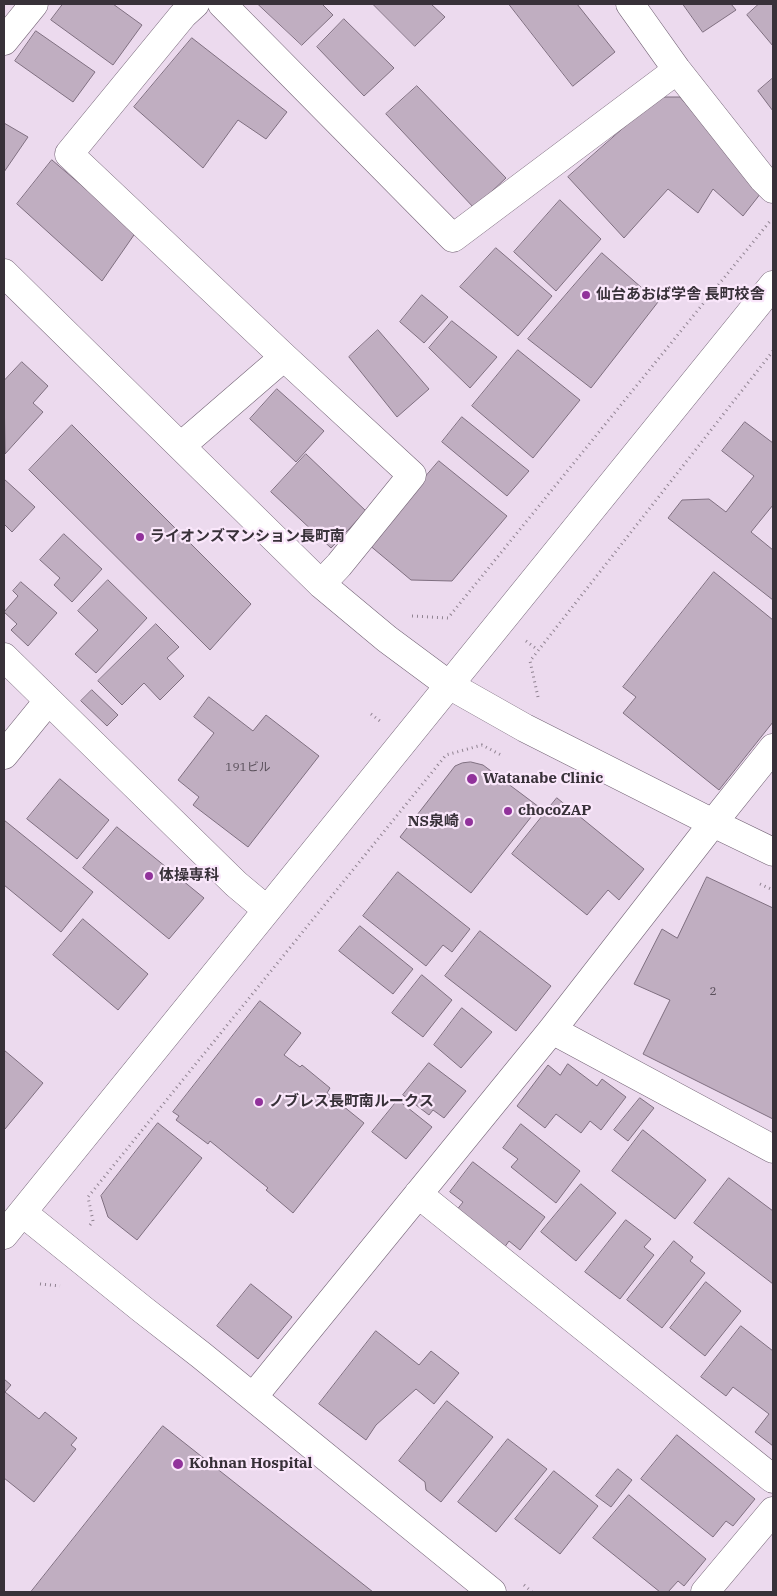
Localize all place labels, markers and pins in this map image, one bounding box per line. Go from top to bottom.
place label: 仙台あおば学舎 長町校舎 [596,286,764,304]
marker: 仙台あおば学舎 長町校舎 [580,289,592,301]
place label: ライオンズマンション長町南 [150,528,345,546]
marker: ライオンズマンション長町南 [134,531,146,543]
place label: Watanabe Clinic [483,770,603,788]
marker: Watanabe Clinic [465,772,479,786]
place label: chocoZAP [518,802,592,820]
marker: chocoZAP [502,805,514,817]
place label: NS泉崎 [408,813,459,831]
marker: NS泉崎 [463,816,475,828]
place label: 体操専科 [159,867,219,885]
marker: 体操専科 [143,870,155,882]
place label: ノブレス長町南ルークス [269,1093,434,1111]
marker: ノブレス長町南ルークス [253,1096,265,1108]
place label: Kohnan Hospital [189,1455,312,1473]
marker: Kohnan Hospital [171,1457,185,1471]

